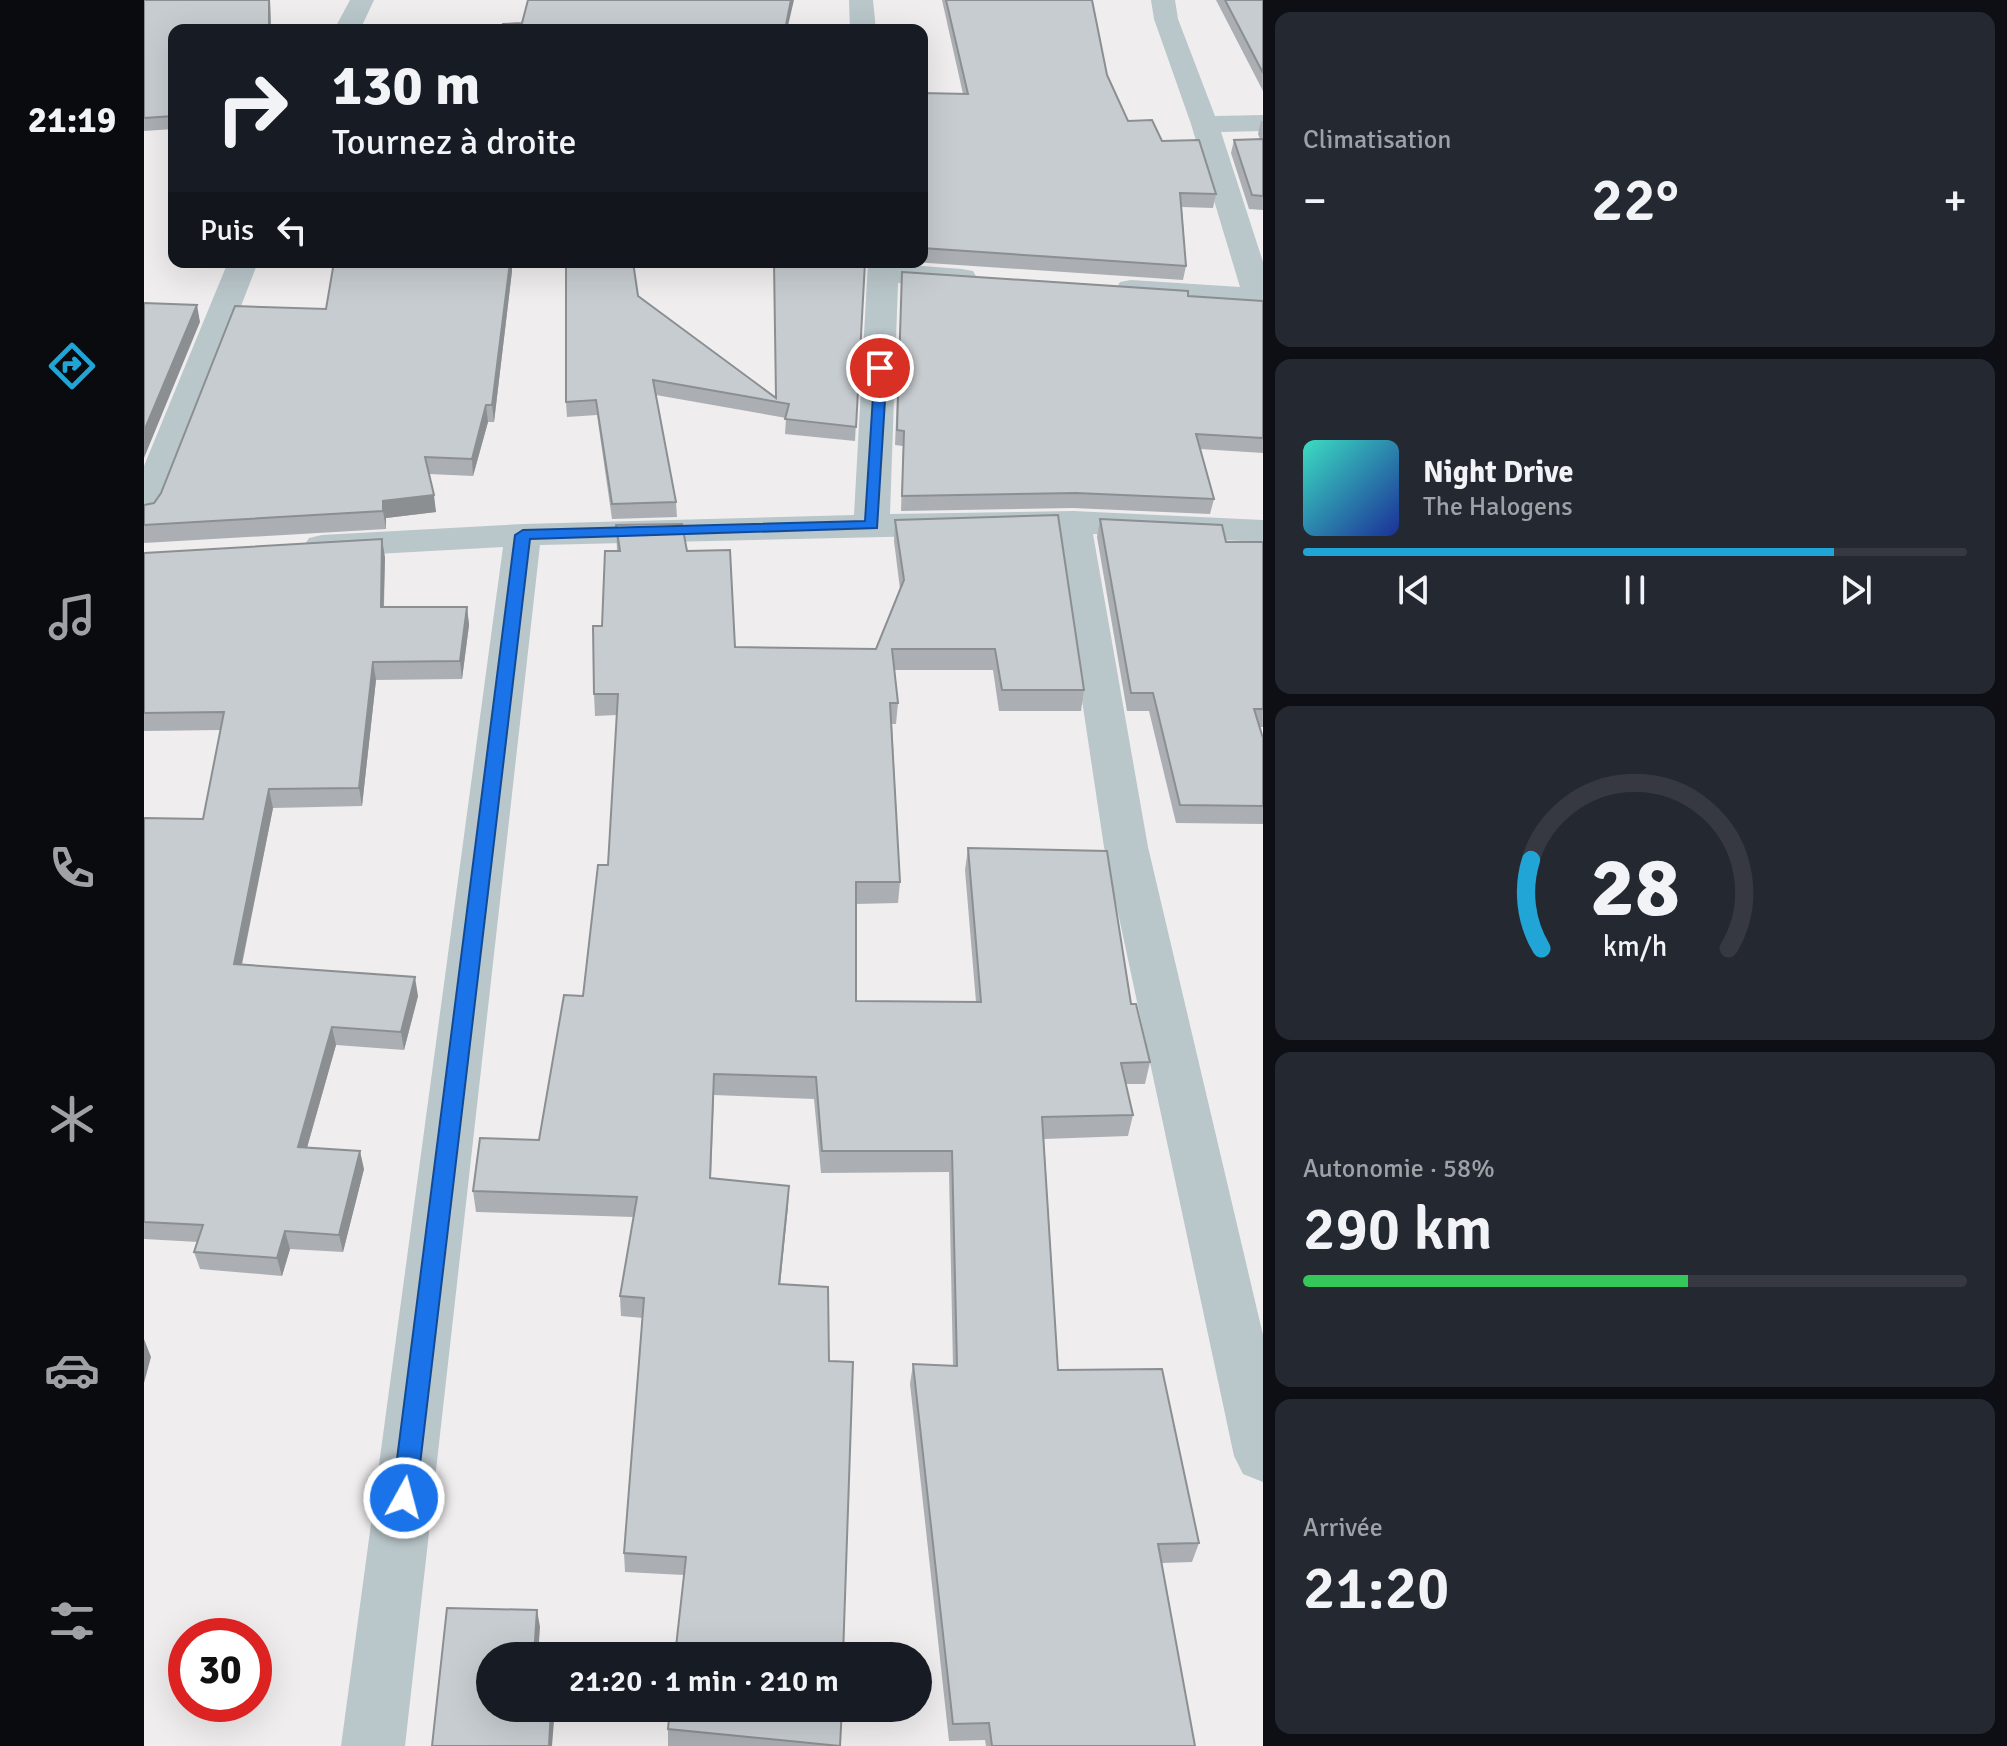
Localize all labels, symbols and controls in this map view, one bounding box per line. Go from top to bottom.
text: 130 m [332,51,480,120]
icon: right [200,56,304,160]
text: 21:19 [28,98,116,143]
text: Tournez à droite [332,120,576,165]
text: Climatisation [1303,124,1452,156]
text: 22° [1591,164,1679,238]
text: − [1303,174,1327,228]
text: + [1943,174,1967,228]
icon: left [270,208,314,252]
text: Puis [200,212,254,249]
pin [846,334,914,402]
icon: directions [44,338,100,394]
icon: arrive [858,346,902,390]
text: Night Drive [1423,454,1573,491]
text: The Halogens [1423,491,1573,523]
icon: previous [1392,568,1436,612]
icon: pause [1613,568,1657,612]
icon: next [1834,568,1878,612]
icon: music [44,589,100,645]
text: 28 [1590,837,1680,939]
icon: phone [44,840,100,896]
text: km/h [1603,929,1667,964]
icon: climate [44,1091,100,1147]
text: Autonomie · 58% [1303,1153,1495,1185]
text: 290 km [1303,1193,1492,1267]
icon: car [44,1342,100,1398]
position arrow [362,1456,446,1540]
text: Arrivée [1303,1512,1383,1544]
text: 21:20 [1303,1552,1450,1626]
icon: filters [44,1593,100,1649]
speed limit sign: 30 [168,1618,272,1722]
text: 21:20 · 1 min · 210 m [569,1663,839,1700]

